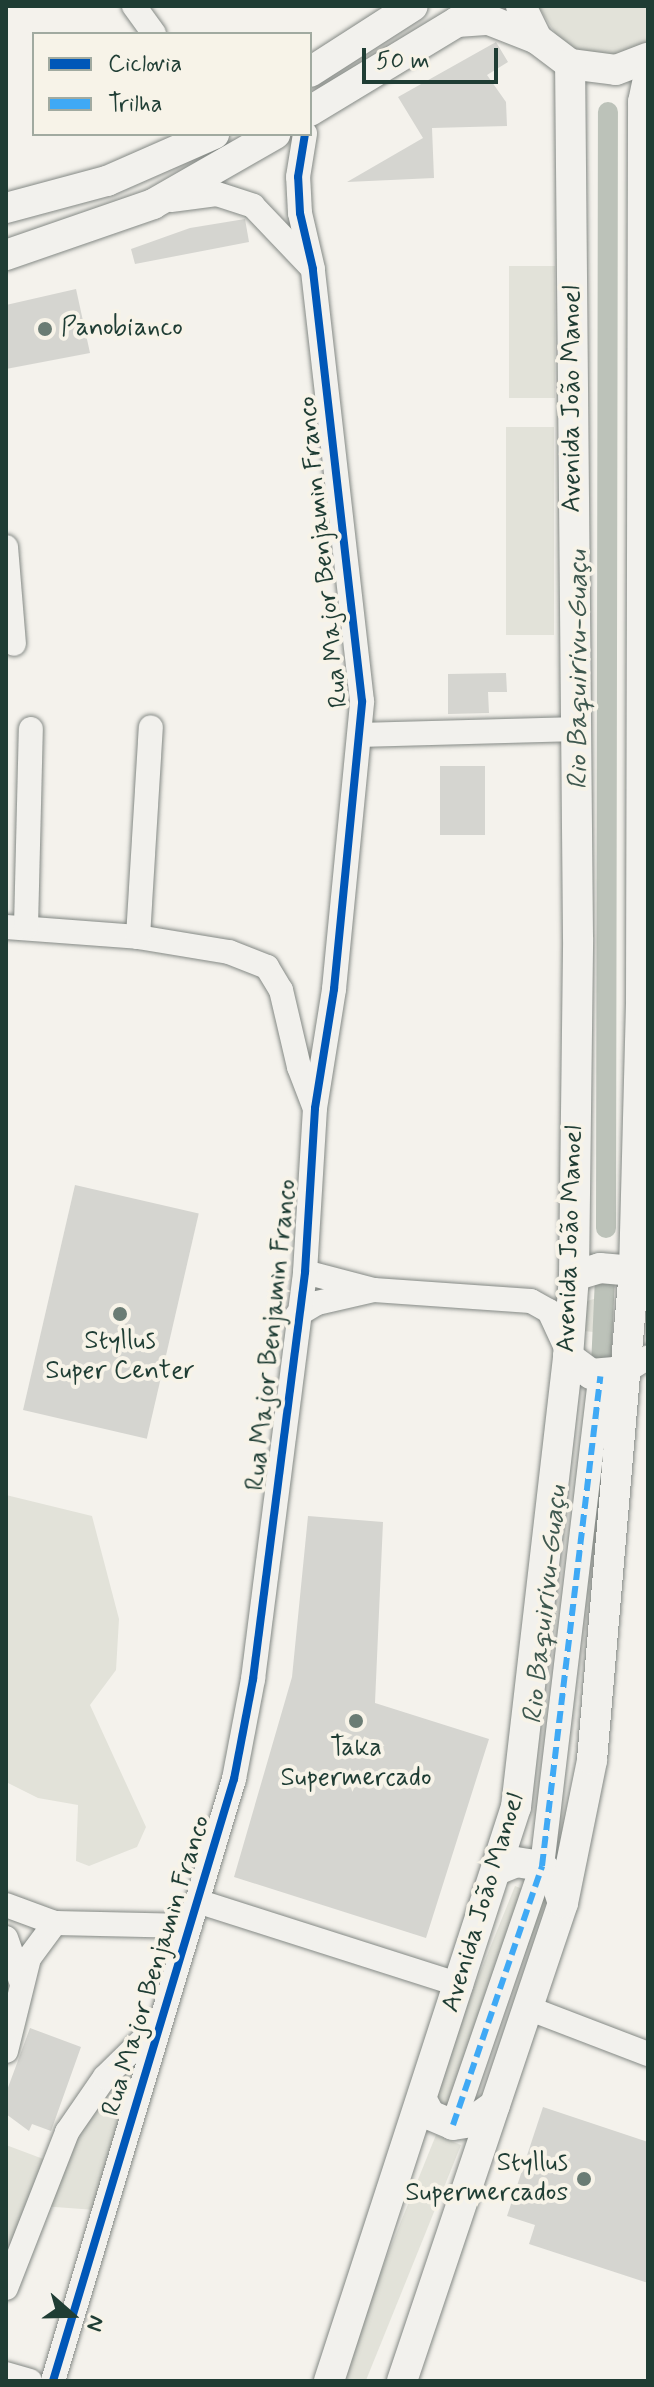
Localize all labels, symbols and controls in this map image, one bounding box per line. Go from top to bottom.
legend [32,32,312,136]
scale bar [366,32,502,82]
text: 50 m [376,46,430,77]
text: Ciclovia [108,49,182,80]
text: Trilha [108,89,163,120]
street label: Avenida João Manoel [557,285,589,513]
place label: Panobianco [61,313,183,345]
marker: Panobianco [36,320,54,338]
street label: Rua Major Benjamin Franco [292,395,356,709]
water label: Rio Baquirivu-Guaçu [562,555,596,785]
street label: Avenida João Manoel [551,1124,591,1354]
street label: Rua Major Benjamin Franco [241,1178,305,1492]
marker: Styllus Super Center [111,1305,129,1323]
place label: Styllus Super Center [45,1326,195,1388]
water label: Rio Baquirivu-Guaçu [517,1489,575,1721]
marker: Taka Supermercado [347,1712,365,1730]
place label: Taka Supermercado [280,1733,432,1794]
street label: Avenida João Manoel [436,1789,532,2017]
street label: Rua Major Benjamin Franco [96,1812,218,2120]
place label: Styllus Supermercados [405,2148,568,2210]
marker: Styllus Supermercados [575,2170,593,2188]
north arrow [32,2275,112,2355]
text: N [79,2312,110,2335]

